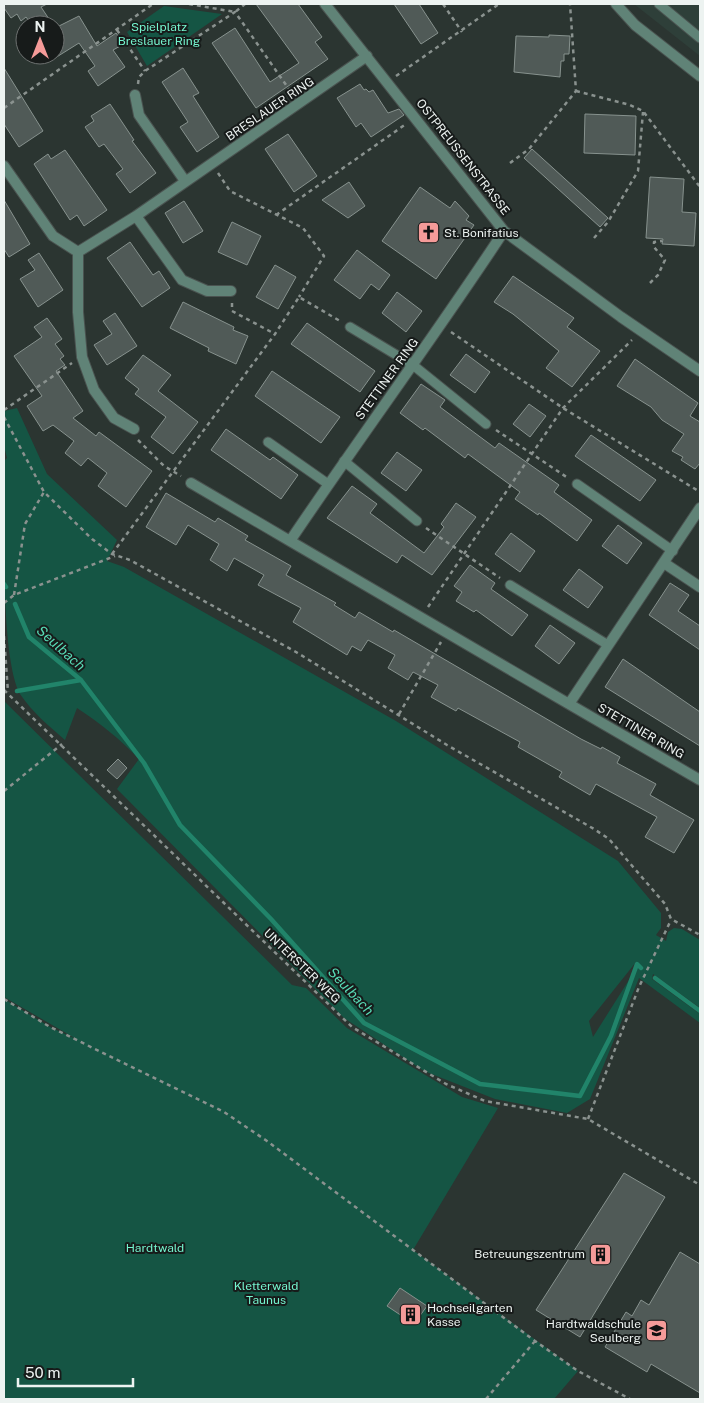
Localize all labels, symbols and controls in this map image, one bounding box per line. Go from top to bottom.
north arrow [15,15,65,65]
text: N [35,19,45,35]
park label: Spielplatz Breslauer Ring [118,20,200,48]
street label: BRESLAUER RING [223,74,317,144]
street label: OSTPREUSSENSTRASSE [413,96,513,218]
church icon: St. Bonifatius [416,221,440,245]
place label: St. Bonifatius [444,226,519,240]
street label: STETTINER RING [353,335,421,423]
water label: Seulbach [34,622,89,674]
street label: STETTINER RING [595,701,687,761]
street label: UNTERSTER WEG [261,926,343,1006]
water label: Seulbach [325,964,377,1018]
park label: Hardtwald [126,1241,184,1255]
building icon: Betreuungszentrum [589,1242,613,1266]
place label: Betreuungszentrum [474,1247,585,1261]
park label: Kletterwald Taunus [234,1279,298,1307]
place label: Hochseilgarten Kasse [427,1301,513,1329]
building icon: Hochseilgarten Kasse [399,1303,423,1327]
place label: Hardtwaldschule Seulberg [546,1317,641,1345]
school or university icon: Hardtwaldschule Seulberg [645,1319,669,1343]
scale bar [18,1356,132,1388]
text: 50 m [25,1364,60,1381]

